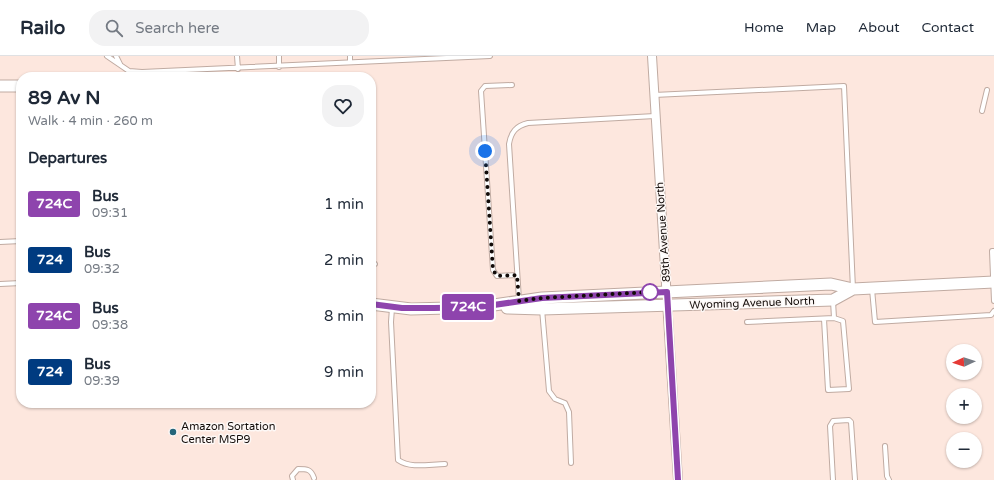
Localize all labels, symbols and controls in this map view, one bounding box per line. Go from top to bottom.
search box [89,10,369,46]
text: Railo [20,17,65,39]
icon: search [103,17,125,39]
text: Search here [135,19,220,37]
text: Home [744,19,784,36]
text: Map [806,19,836,36]
text: About [858,19,900,36]
text: Contact [922,19,974,36]
button: heart [322,85,364,127]
text: 89 Av N [28,87,101,109]
text: Walk · 4 min · 260 m [28,113,153,129]
your location [475,141,495,161]
text: Departures [28,149,107,167]
street label: 89th Avenue North [653,182,673,282]
text: Bus [92,187,119,205]
text: 724C [36,195,72,212]
text: 1 min [324,195,364,213]
text: 09:31 [92,205,128,221]
text: Bus [84,243,111,261]
text: 724 [37,251,63,268]
text: 2 min [324,251,364,269]
text: 09:32 [84,261,120,277]
unlabelled marker [641,283,659,301]
line badge: 724C [440,294,496,320]
street label: Wyoming Avenue North [689,294,815,312]
text: 724C [450,298,486,315]
text: Bus [92,299,119,317]
text: 724C [36,307,72,324]
text: 8 min [324,307,364,325]
text: 09:38 [92,317,128,333]
north arrow [946,344,982,380]
map controls [946,344,982,468]
text: Bus [84,355,111,373]
text: 724 [37,363,63,380]
text: 9 min [324,363,364,381]
text: 09:39 [84,373,120,389]
button: + [946,388,982,424]
place label: Amazon Sortation Center MSP9 [181,420,275,446]
marker: Amazon Sortation Center MSP9 [168,427,178,437]
button: − [946,432,982,468]

